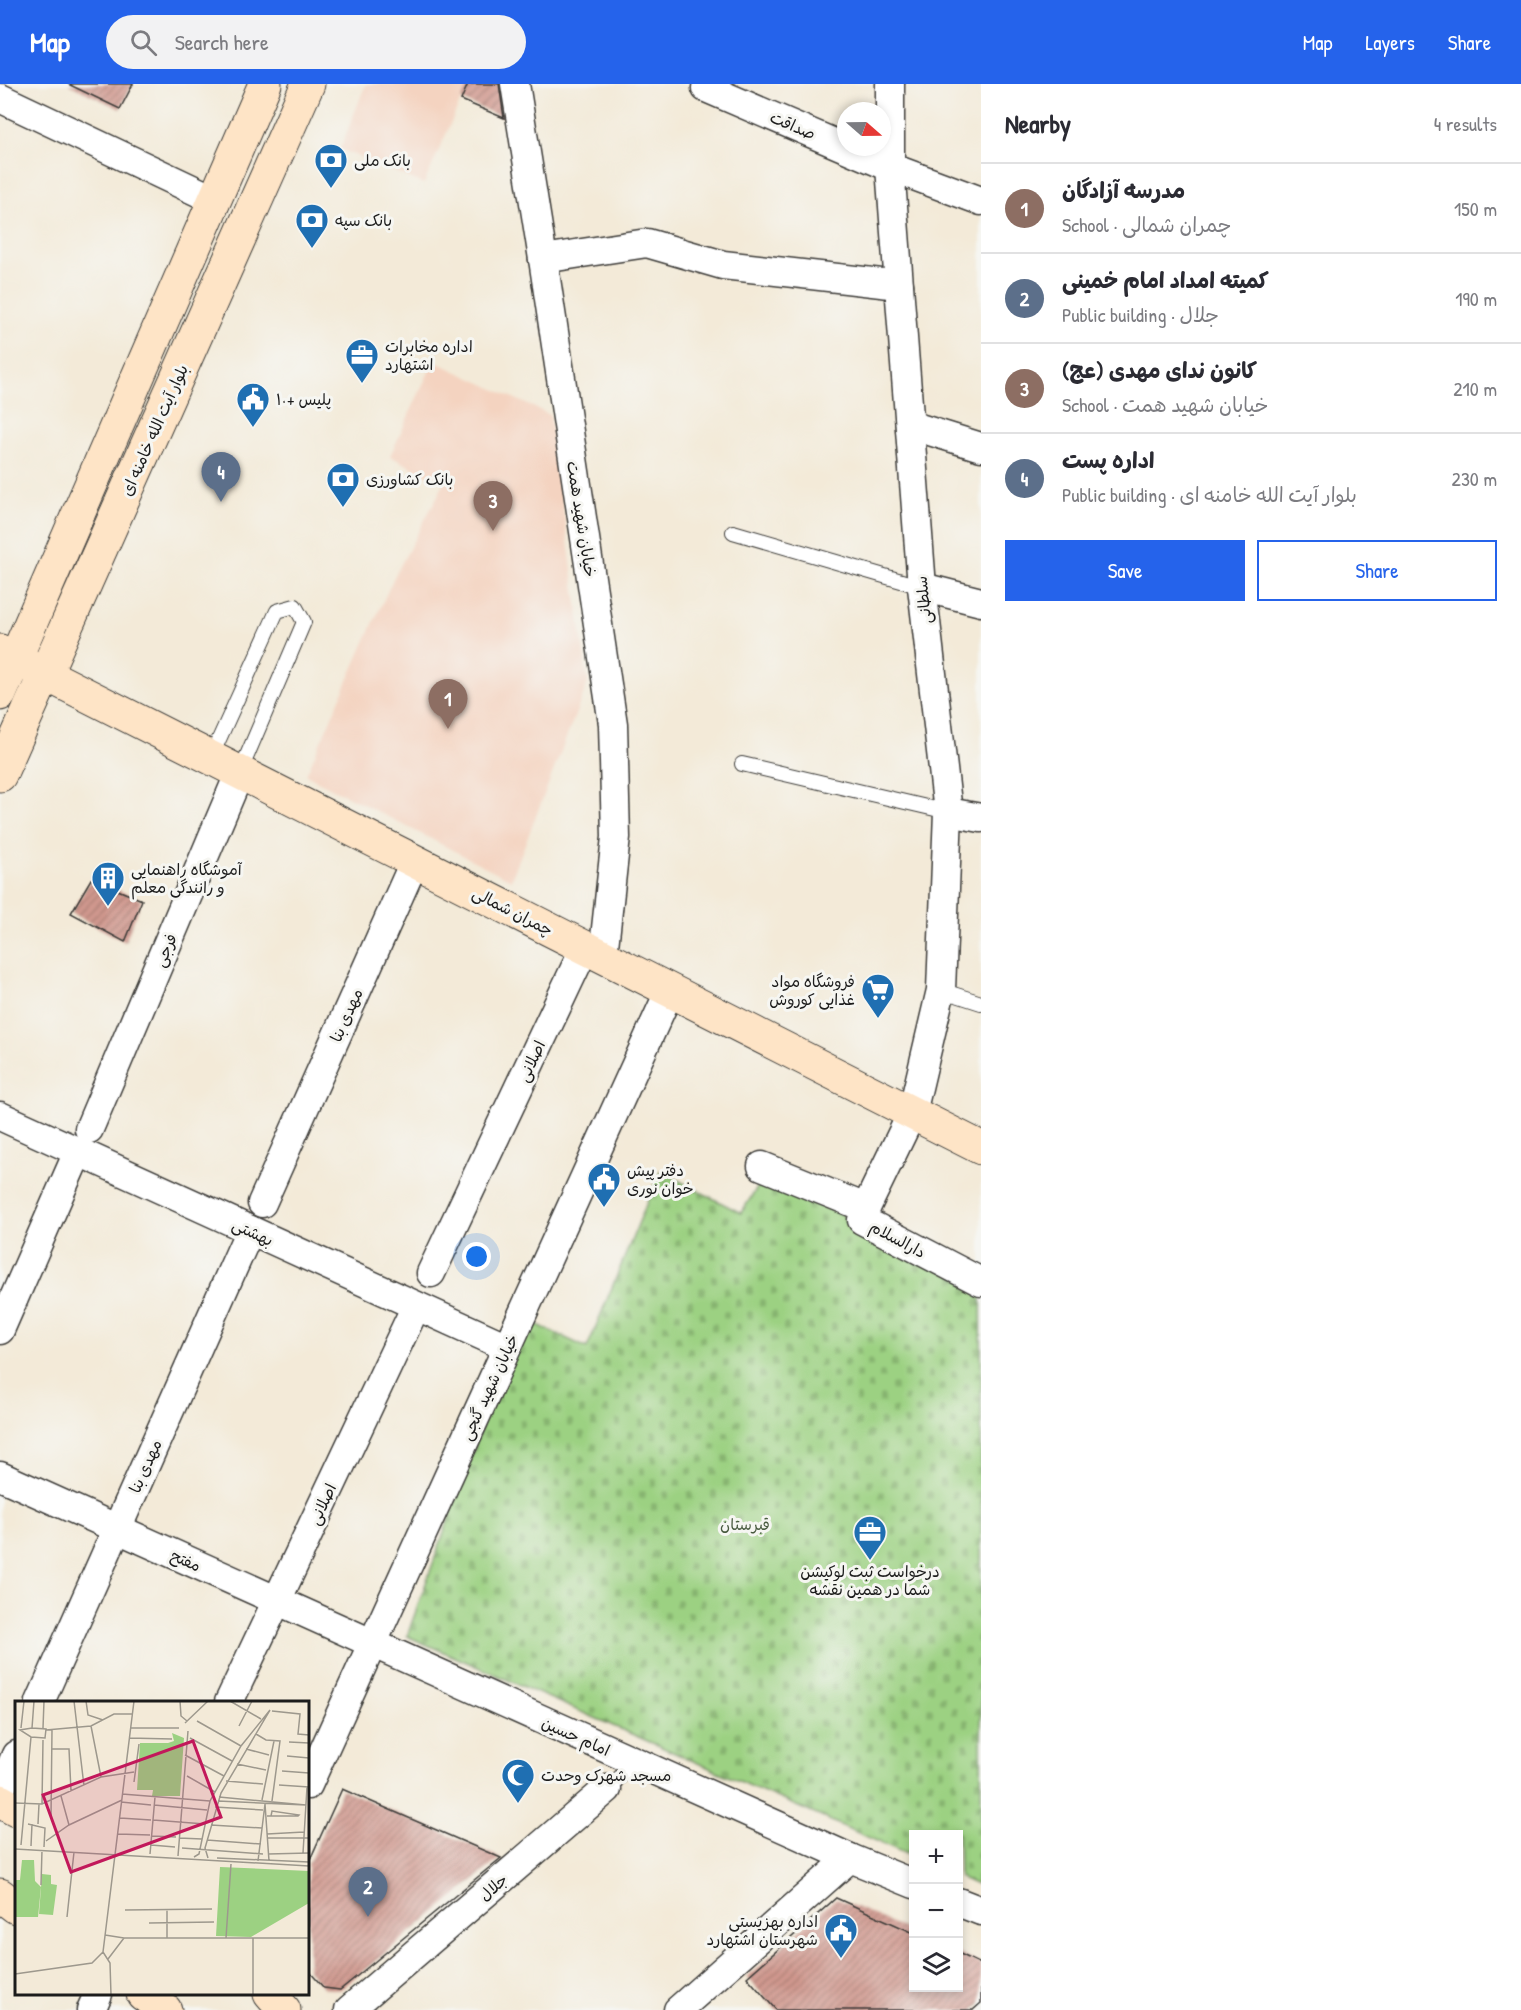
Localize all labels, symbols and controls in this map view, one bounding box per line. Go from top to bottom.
search box [106,15,526,69]
text: Map [30,23,70,61]
icon: search [127,26,160,59]
text: Search here [175,27,269,57]
text: Map [1303,28,1332,57]
text: Layers [1365,28,1415,57]
text: Share [1448,28,1491,57]
north arrow [837,102,891,156]
street label: صداقت [767,106,819,144]
text: Nearby [1005,106,1071,141]
text: 4 results [1434,110,1497,137]
bank icon: بانک ملی [313,142,349,189]
place label: بانک ملی [354,149,411,171]
text: مدرسه آزادگان [1062,175,1185,205]
text: 1 [1021,195,1028,222]
text: 150 m [1454,195,1497,222]
bank icon: بانک سپه [294,202,330,249]
place label: بانک سپه [335,209,392,231]
text: School · چمران شمالی [1062,211,1232,238]
text: کمیته امداد امام خمینی [1062,265,1269,295]
text: 2 [1020,285,1029,312]
text: 190 m [1455,285,1497,312]
text: Public building · جلال [1062,301,1219,328]
place label: اداره مخابرات اشتهارد [385,335,473,375]
office icon: اداره مخابرات اشتهارد [344,337,380,384]
text: کانون ندای مهدی (عج) [1062,355,1257,385]
street label: بلوار آیت الله خامنه ای [115,361,193,499]
text: 3 [1020,375,1029,402]
text: 210 m [1453,375,1497,402]
public building icon: پلیس +۱۰ [235,381,271,428]
place label: پلیس +۱۰ [276,388,331,410]
text: School · خیابان شهید همت [1062,391,1268,418]
text: اداره پست [1062,445,1155,475]
pin: 4 [202,452,240,502]
street label: خیابان شهید همت [562,459,602,579]
bank icon: بانک کشاورزی [325,461,361,508]
text: 4 [1021,465,1028,492]
text: 230 m [1452,465,1497,492]
place label: بانک کشاورزی [366,468,453,490]
text: Public building · بلوار آیت الله خامنه ای [1062,481,1357,508]
pin: 3 [474,482,512,531]
button: Save [1005,540,1245,601]
button: Share [1257,540,1497,601]
street label: سلطانی [910,575,936,625]
pin: 1 [428,680,468,729]
place label: آموشگاه راهنمایی و رانندگی معلم [131,858,243,900]
building icon: آموشگاه راهنمایی و رانندگی معلم [90,860,126,907]
street label: چمران شمالی [469,881,557,941]
street label: فرجی [148,930,182,970]
place label: فروشگاه مواد غذایی کوروش [769,970,855,1010]
supermarket icon: فروشگاه مواد غذایی کوروش [860,972,896,1019]
street label: مهدی بنا [325,985,367,1045]
street label: اصلانی [512,1037,550,1085]
place label: دفتر پیش خوان نوری [627,1159,694,1199]
public building icon: دفتر پیش خوان نوری [586,1161,622,1208]
street label: بهشتی [229,1213,277,1251]
street label: دارالسلام [865,1215,930,1265]
your location [462,1242,491,1271]
street label: خیابان شهید گنجی [455,1330,523,1444]
street label: مهدی بنا [124,1436,166,1496]
street label: اصلانی [303,1480,341,1528]
park label: قبرستان [720,1513,770,1535]
office icon: درخواست ثبت لوکیشن شما در همین نقشه [852,1514,888,1561]
street label: مفتح [167,1544,205,1576]
place label: درخواست ثبت لوکیشن شما در همین نقشه [800,1560,940,1600]
inset map [15,1701,309,1995]
street label: امام حسین [538,1711,614,1763]
mosque icon: مسجد شهرک وحدت [500,1757,536,1804]
place label: مسجد شهرک وحدت [541,1764,671,1786]
map controls [909,1830,963,1992]
button: + [909,1830,963,1884]
pin: 2 [348,1868,388,1917]
street label: جلال [474,1868,512,1906]
button: − [909,1884,963,1938]
place label: اداره بهزیستی شهرستان اشتهارد [707,1910,818,1950]
public building icon: اداره بهزیستی شهرستان اشتهارد [823,1912,859,1959]
button: layers [909,1938,963,1992]

